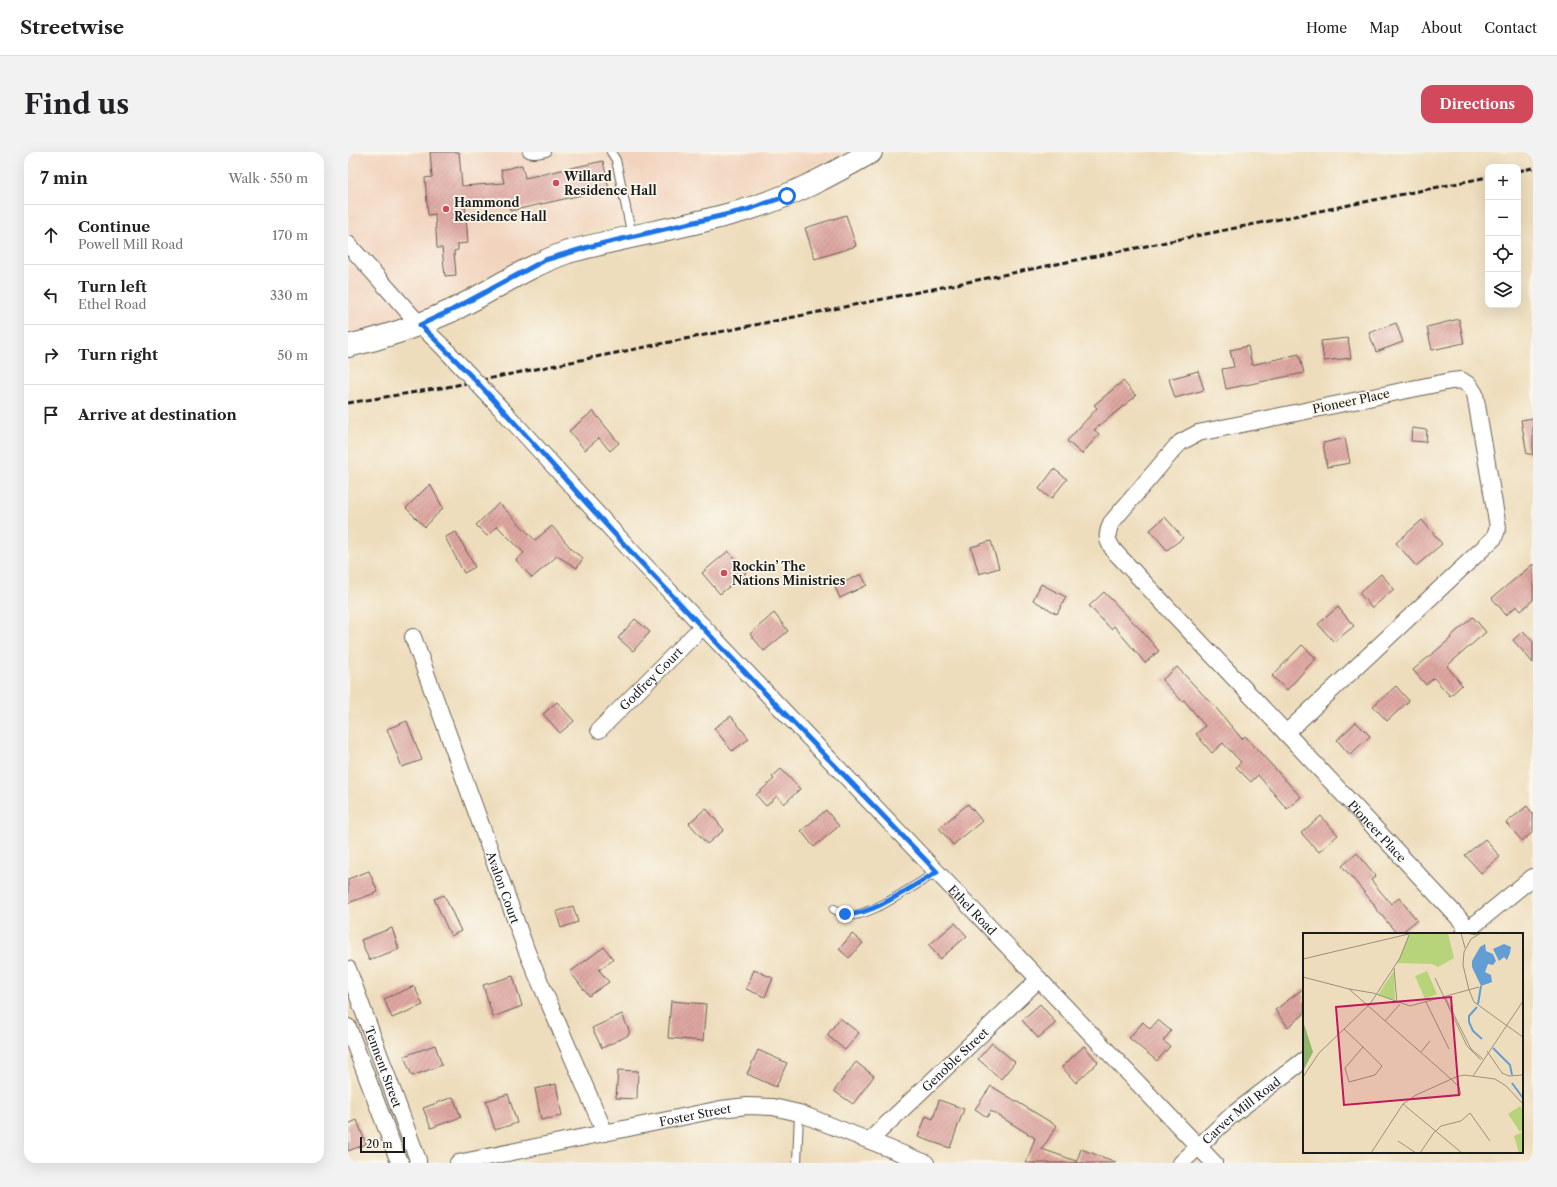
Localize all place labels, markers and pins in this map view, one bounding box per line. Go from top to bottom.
place label: Willard Residence Hall [563,169,657,198]
marker: Willard Residence Hall [551,178,561,188]
place label: Hammond Residence Hall [454,195,547,224]
marker: Hammond Residence Hall [441,204,451,214]
place label: Rockin’ The Nations Ministries [732,559,846,588]
marker: Rockin’ The Nations Ministries [719,568,729,578]

